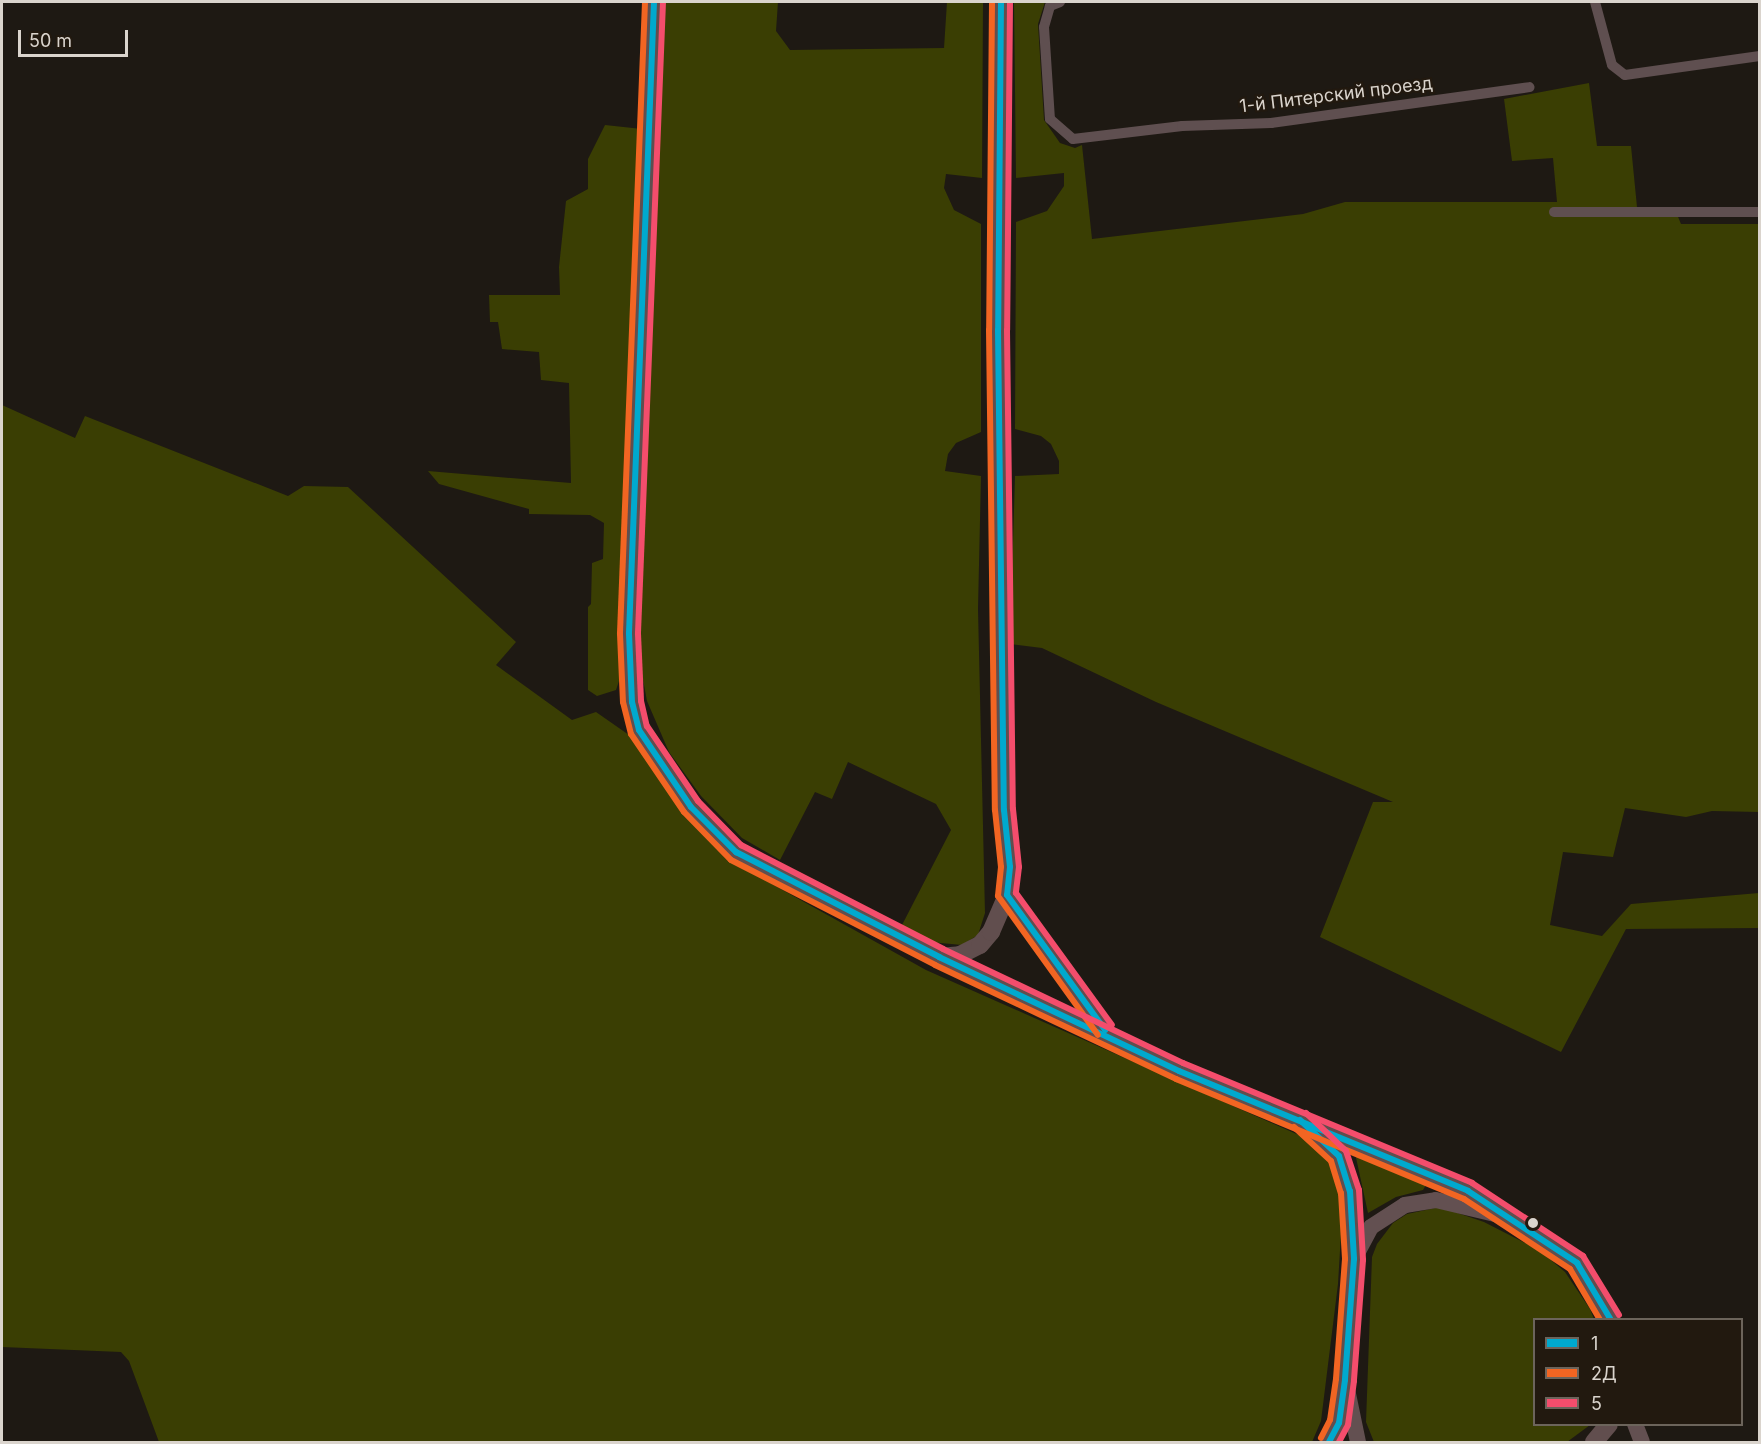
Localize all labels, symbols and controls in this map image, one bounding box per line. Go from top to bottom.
scale bar [21,18,130,56]
text: 50 m [29,30,72,51]
street label: 1-й Питерский проезд [1238,72,1434,118]
unlabelled marker [1527,1217,1539,1229]
legend [1533,1318,1743,1426]
text: 1 [1591,1333,1598,1354]
text: 2Д [1591,1363,1617,1384]
text: 5 [1591,1393,1602,1414]

